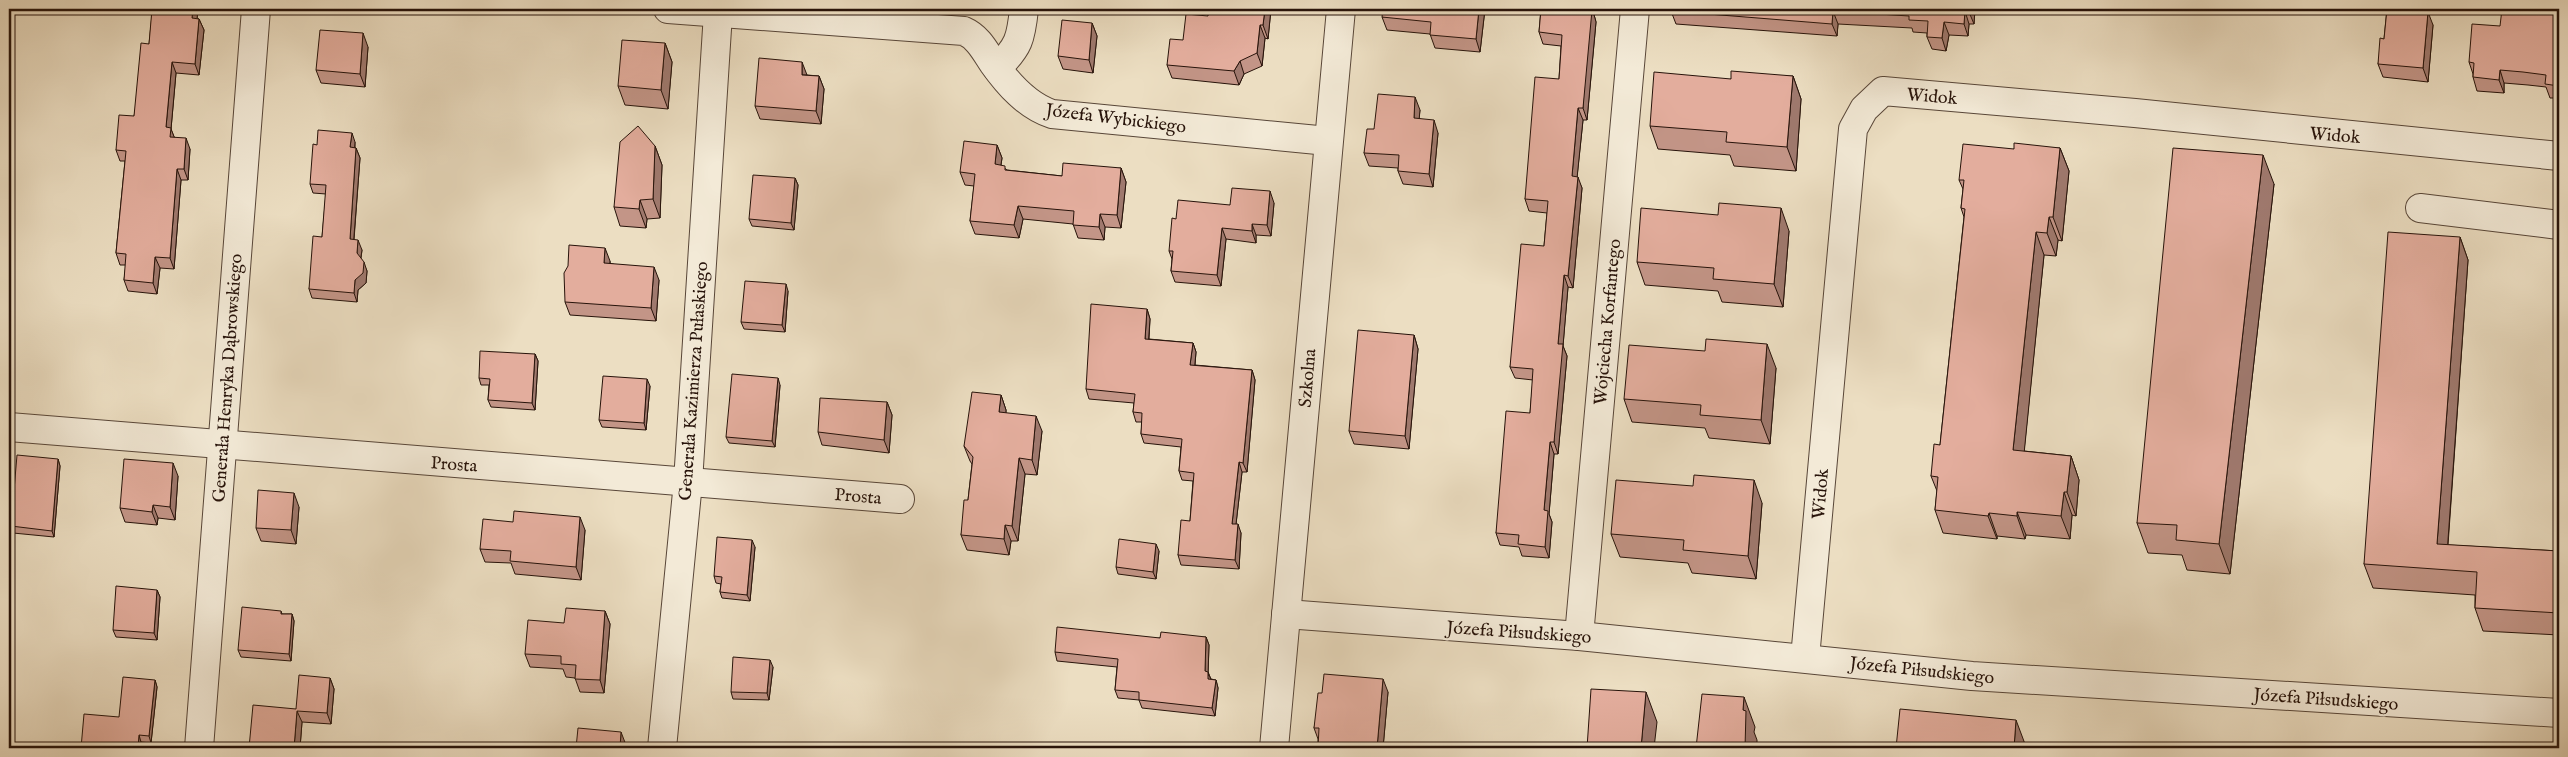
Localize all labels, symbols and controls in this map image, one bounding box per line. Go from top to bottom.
street label: Widok [1906,84,1959,111]
street label: Józefa Wybickiego [1042,99,1188,140]
street label: Widok [2309,123,2362,150]
street label: Wojciecha Korfantego [1590,238,1627,406]
street label: Generała Henryka Dąbrowskiego [208,253,249,503]
street label: Generała Kazimierza Pułaskiego [675,260,714,501]
street label: Szkolna [1294,348,1323,409]
street label: Prosta [430,452,478,479]
street label: Widok [1808,467,1835,520]
street label: Prosta [833,484,882,511]
street label: Józefa Piłsudskiego [1444,617,1592,650]
street label: Józefa Piłsudskiego [1846,652,1996,691]
street label: Józefa Piłsudskiego [2251,684,2399,717]

